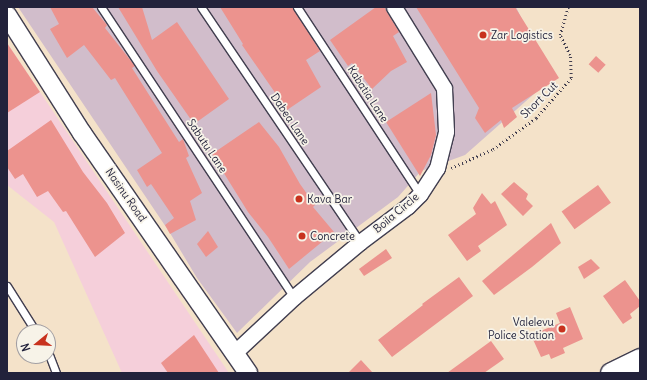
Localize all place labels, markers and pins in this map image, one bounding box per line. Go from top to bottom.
place label: Zar Logistics [491,28,553,42]
marker: Zar Logistics [478,30,488,40]
place label: Kava Bar [307,192,352,206]
marker: Kava Bar [294,194,304,204]
place label: Concrete [310,229,355,243]
marker: Concrete [297,231,307,241]
place label: Valelevu Police Station [488,316,554,342]
marker: Valelevu Police Station [557,324,567,334]

